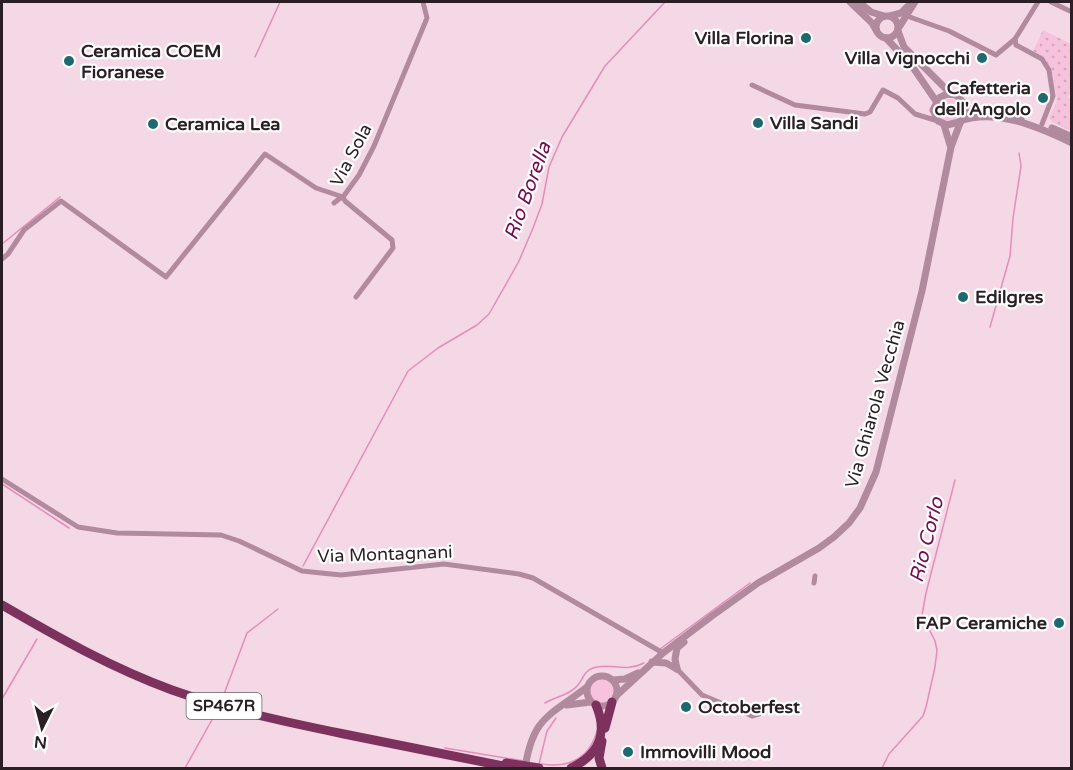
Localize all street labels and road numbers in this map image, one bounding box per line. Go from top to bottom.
street label: Via Sola [325,120,377,190]
street label: Via Ghiarola Vecchia [840,317,910,491]
street label: Via Montagnani [317,541,453,567]
road number: SP467R [186,693,262,719]

